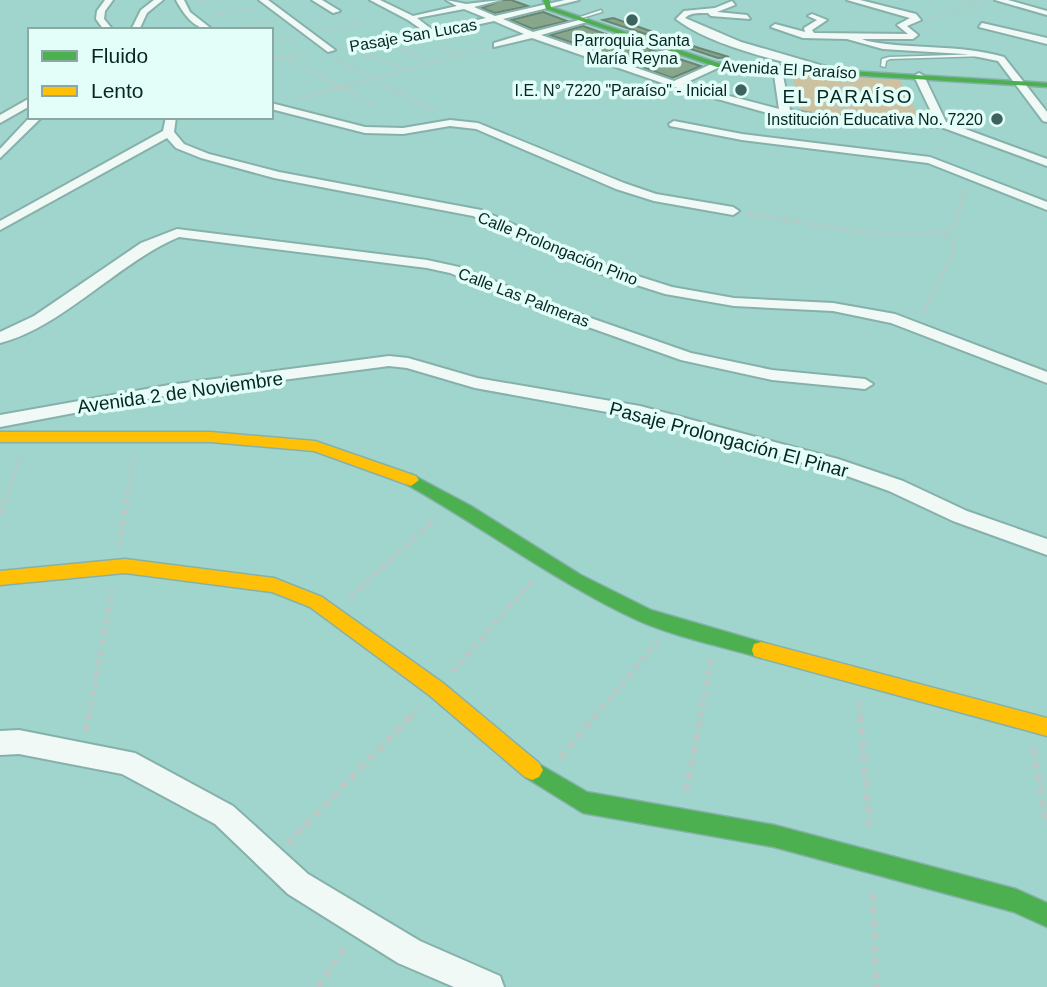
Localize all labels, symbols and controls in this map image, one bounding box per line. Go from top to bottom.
marker: Parroquia Santa María Reyna [624,12,640,28]
street label: Pasaje San Lucas [348,16,478,55]
legend [28,28,273,119]
place label: Parroquia Santa María Reyna [574,32,690,67]
text: Fluido [91,44,148,67]
street label: Avenida El Paraíso [721,57,857,82]
text: Lento [91,79,144,102]
place label: I.E. N° 7220 "Paraíso" - Inicial [514,82,727,99]
marker: I.E. N° 7220 "Paraíso" - Inicial [733,82,749,98]
district label: EL PARAÍSO [783,86,913,107]
place label: Institución Educativa No. 7220 [767,111,983,128]
marker: Institución Educativa No. 7220 [989,111,1005,127]
street label: Calle Prolongación Pino [475,209,640,288]
street label: Calle Las Palmeras [456,265,592,330]
street label: Avenida 2 de Noviembre [76,368,284,417]
street label: Pasaje Prolongación El Pinar [607,397,851,482]

